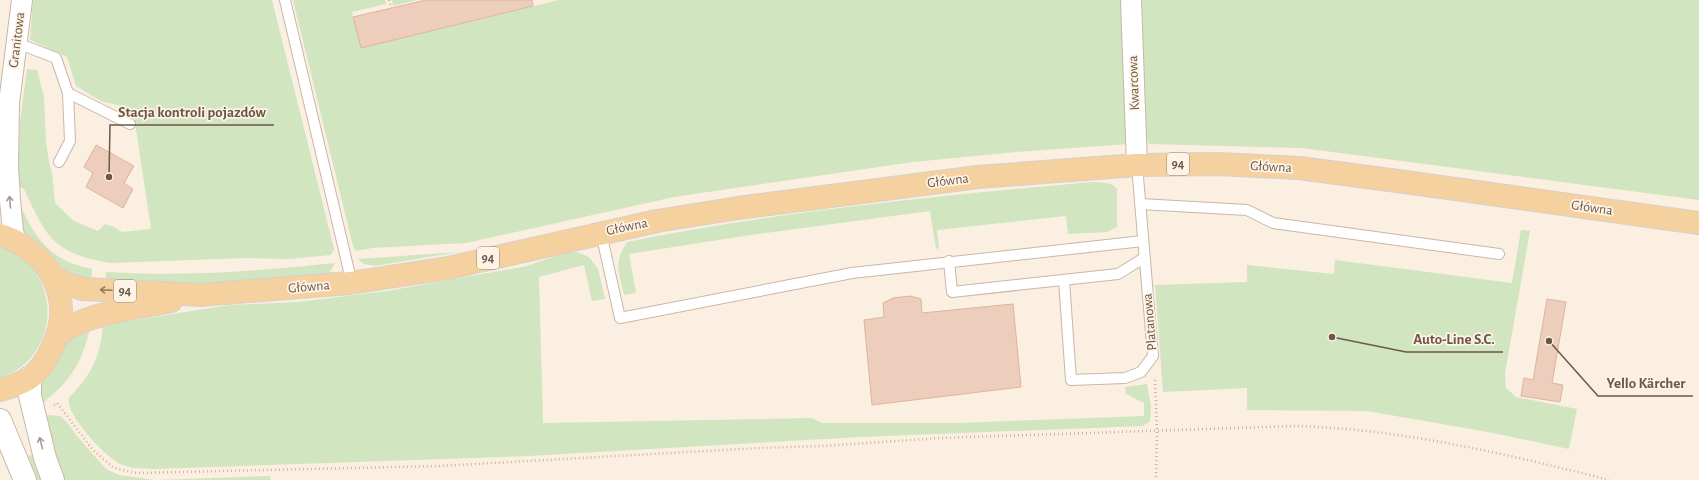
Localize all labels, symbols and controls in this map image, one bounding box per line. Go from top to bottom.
street label: Granitowa [7,11,27,69]
street label: Kwarcowa [1126,55,1142,111]
callout: Stacja kontroli pojazdów [110,98,274,125]
text: Stacja kontroli pojazdów [118,105,267,120]
road number: 94 [1167,153,1189,175]
street label: Główna [1250,159,1293,175]
street label: Główna [926,171,970,190]
one-way arrow [7,196,14,209]
street label: Główna [1570,198,1614,218]
street label: Główna [605,216,649,238]
road number: 94 [477,247,499,269]
street label: Główna [288,278,331,296]
road number: 94 [114,280,136,302]
one-way arrow [100,286,113,294]
street label: Platanowa [1140,292,1159,351]
callout: Auto-Line S.C. [1406,325,1503,352]
text: Auto-Line S.C. [1413,332,1495,347]
callout: Yello Kärcher [1598,369,1693,396]
text: Yello Kärcher [1607,376,1686,391]
one-way arrow [37,437,45,450]

